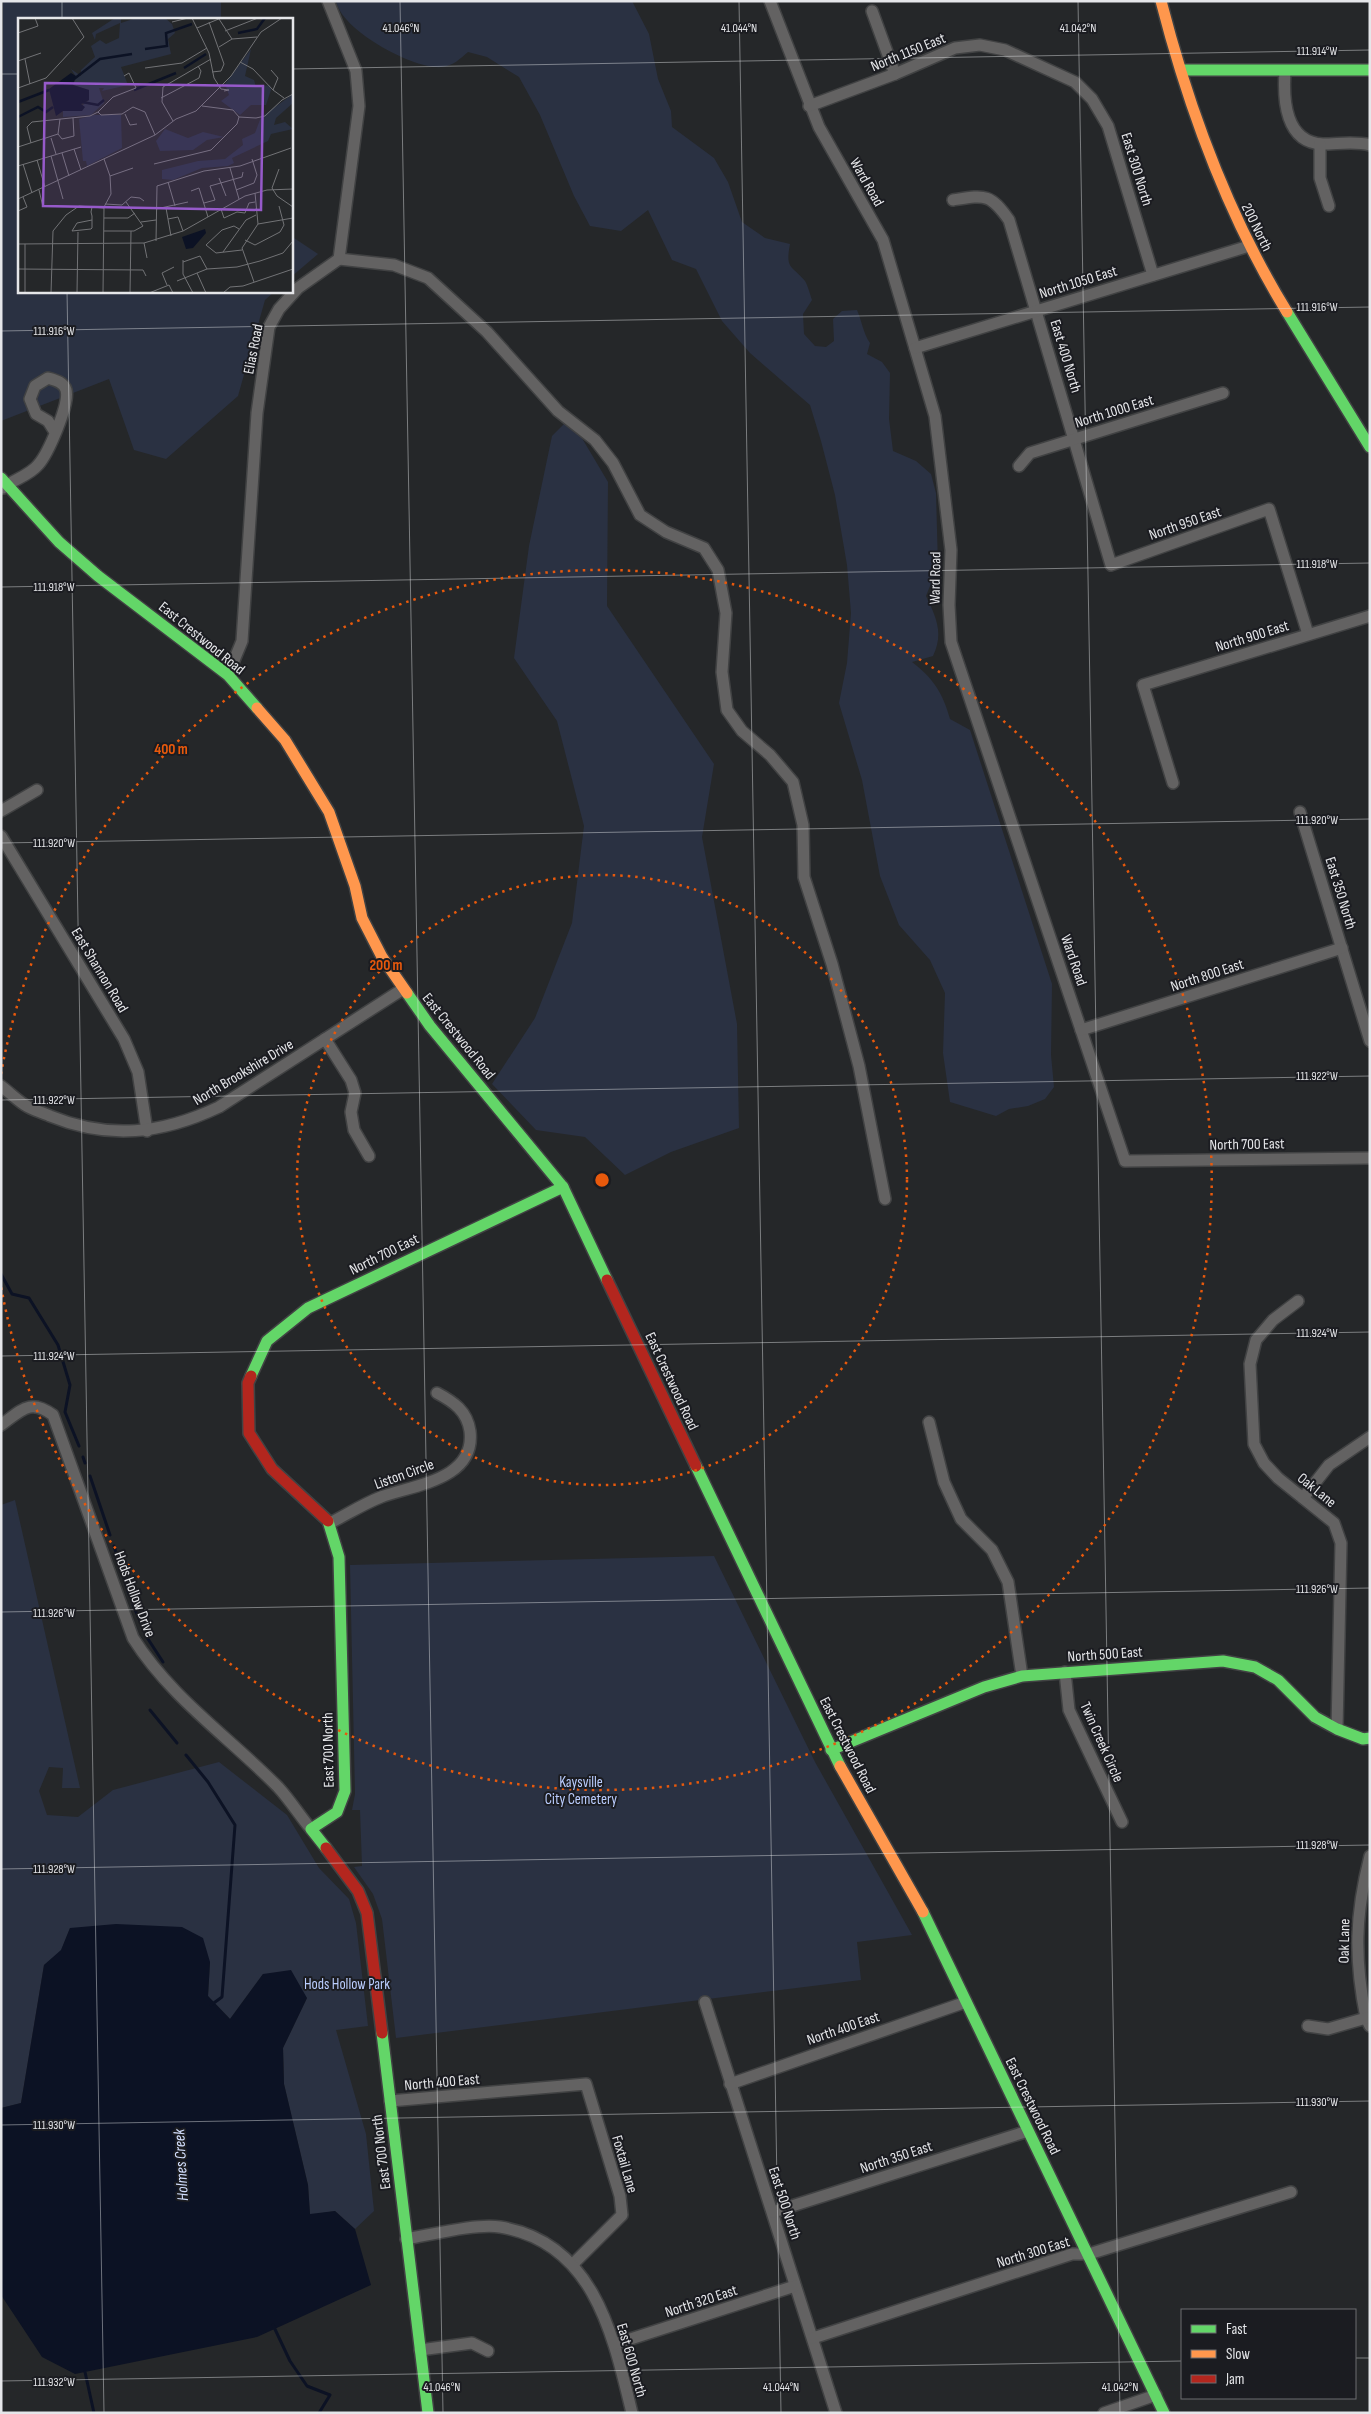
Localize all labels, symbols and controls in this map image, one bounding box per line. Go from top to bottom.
inset map [18,18,292,292]
text: 41.046°N [383,21,419,36]
text: 41.044°N [721,21,757,36]
text: 41.042°N [1060,21,1096,36]
street label: North 1150 East [868,29,949,76]
text: 111.914°W [1297,44,1337,59]
street label: East 300 North [1116,130,1157,208]
street label: Ward Road [845,155,888,210]
street label: 200 North [1237,200,1276,254]
street label: North 1050 East [1037,262,1120,303]
text: 111.916°W [1296,300,1338,315]
street label: East 400 North [1045,317,1086,395]
street label: Elias Road [239,322,268,376]
text: 111.916°W [33,324,75,339]
street label: North 1000 East [1073,390,1156,432]
street label: North 950 East [1147,502,1224,545]
street label: Ward Road [926,551,945,605]
text: 111.918°W [1297,557,1338,572]
text: 111.918°W [34,580,75,595]
street label: East Crestwood Road [155,598,249,679]
street label: North 900 East [1213,616,1292,657]
text: 400 m [154,740,188,759]
text: 111.920°W [1296,813,1338,828]
text: 111.920°W [33,836,75,851]
street label: East 350 North [1321,855,1361,932]
street label: East Shannon Road [67,924,132,1016]
street label: Ward Road [1056,932,1091,988]
street label: North 800 East [1168,955,1247,996]
text: 200 m [369,956,403,975]
street label: East Crestwood Road [418,989,499,1083]
street label: North Brookshire Drive [190,1035,297,1110]
text: 111.922°W [1296,1069,1338,1084]
text: 111.922°W [33,1093,75,1108]
street label: North 700 East [1209,1134,1285,1155]
centre of rings [593,1171,611,1189]
street label: North 700 East [346,1229,423,1279]
text: 111.924°W [1296,1326,1338,1341]
street label: East Crestwood Road [641,1329,703,1433]
text: 111.924°W [33,1349,75,1364]
street label: Liston Circle [372,1455,437,1494]
street label: Oak Lane [1293,1469,1340,1512]
street label: Hods Hollow Drive [109,1549,160,1640]
text: 111.926°W [1296,1582,1338,1597]
text: 111.926°W [33,1606,75,1621]
street label: North 500 East [1067,1642,1144,1667]
street label: East Crestwood Road [815,1694,880,1797]
street label: Twin Creek Circle [1075,1699,1128,1785]
street label: East 700 North [318,1712,339,1788]
park label: Kaysville City Cemetery [545,1773,617,1809]
text: 111.928°W [1296,1838,1338,1853]
text: 111.928°W [33,1862,75,1877]
street label: Oak Lane [1335,1918,1354,1964]
park label: Hods Hollow Park [304,1975,390,1994]
street label: North 400 East [804,2007,882,2050]
street label: East Crestwood Road [1001,2055,1064,2158]
street label: North 400 East [404,2070,481,2095]
text: 111.930°W [1296,2095,1338,2110]
street label: East 700 North [367,2113,396,2190]
text: 111.930°W [33,2118,75,2133]
water label: Holmes Creek [170,2127,193,2201]
street label: Foxtail Lane [607,2133,642,2195]
street label: North 350 East [858,2137,935,2178]
street label: East 500 North [764,2164,805,2242]
street label: North 300 East [994,2232,1072,2273]
street label: North 320 East [663,2281,740,2322]
legend [1181,2309,1356,2399]
text: Fast [1226,2320,1248,2339]
street label: East 600 North [612,2321,651,2399]
text: Slow [1226,2345,1250,2364]
text: Jam [1225,2370,1244,2389]
text: 111.932°W [33,2375,75,2390]
text: 41.046°N [424,2380,460,2395]
text: 41.044°N [763,2380,799,2395]
text: 41.042°N [1102,2380,1138,2395]

